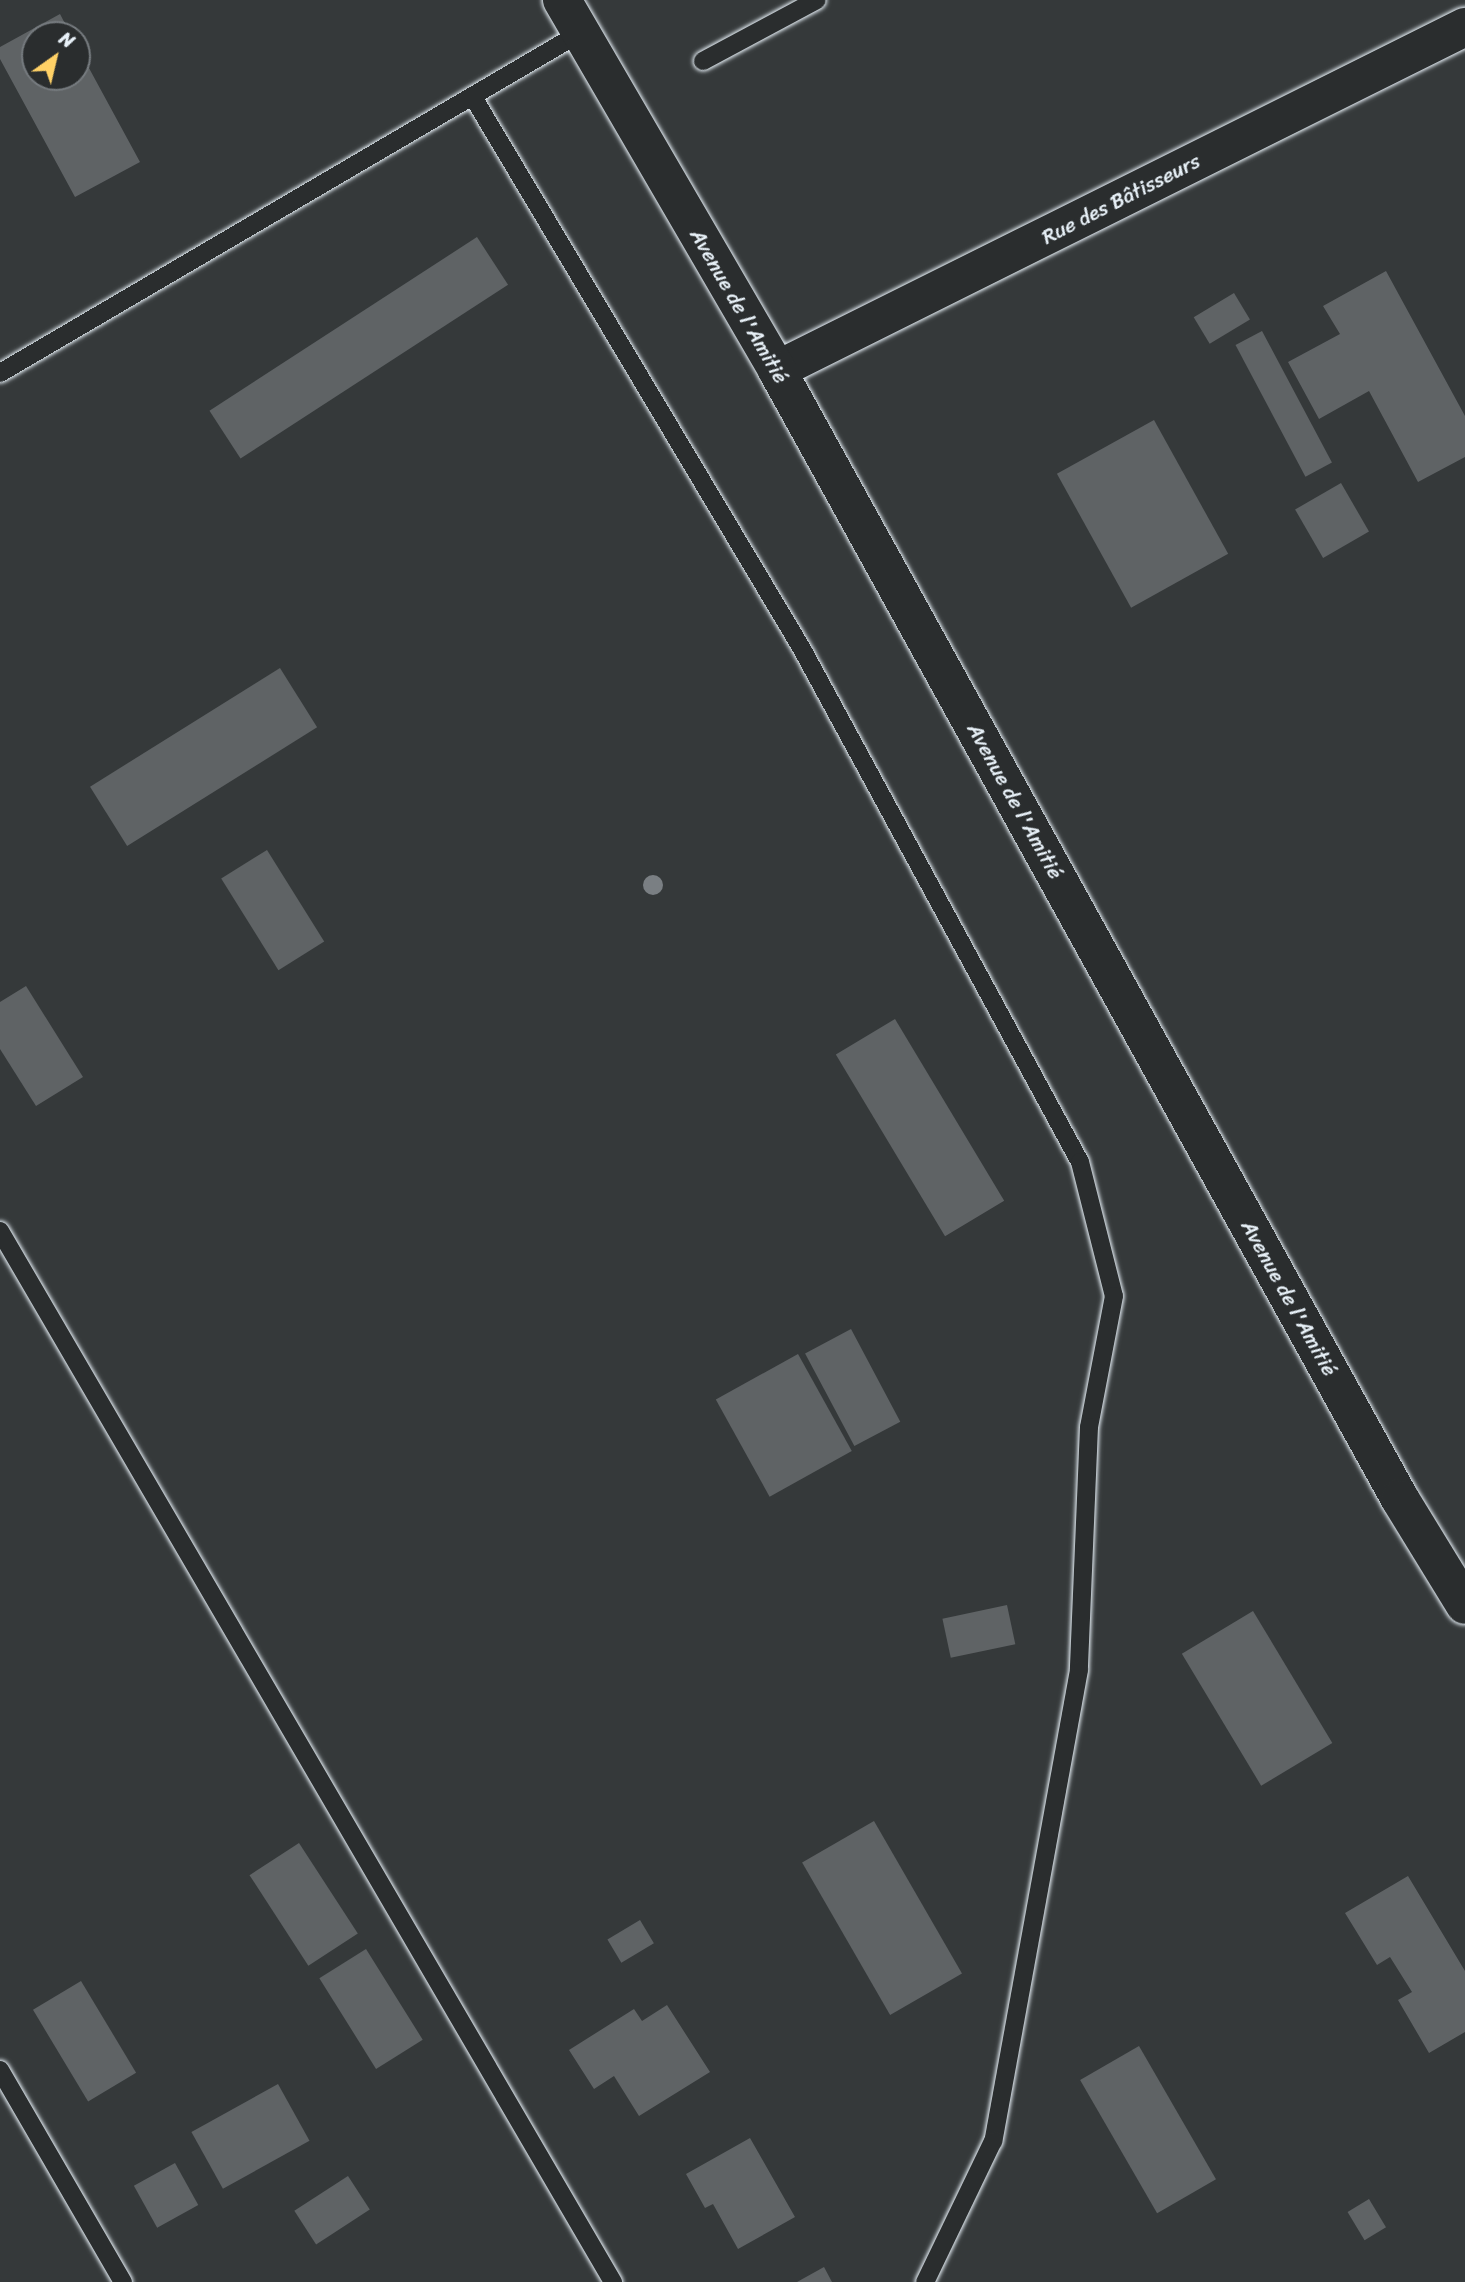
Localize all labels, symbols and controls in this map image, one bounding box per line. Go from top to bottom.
north arrow [21,21,91,91]
text: N [52,22,82,57]
street label: Rue des Bâtisseurs [1037,148,1205,250]
street label: Avenue de l'Amitié [684,224,794,388]
street label: Avenue de l'Amitié [962,719,1068,883]
street label: Avenue de l'Amitié [1236,1216,1342,1380]

